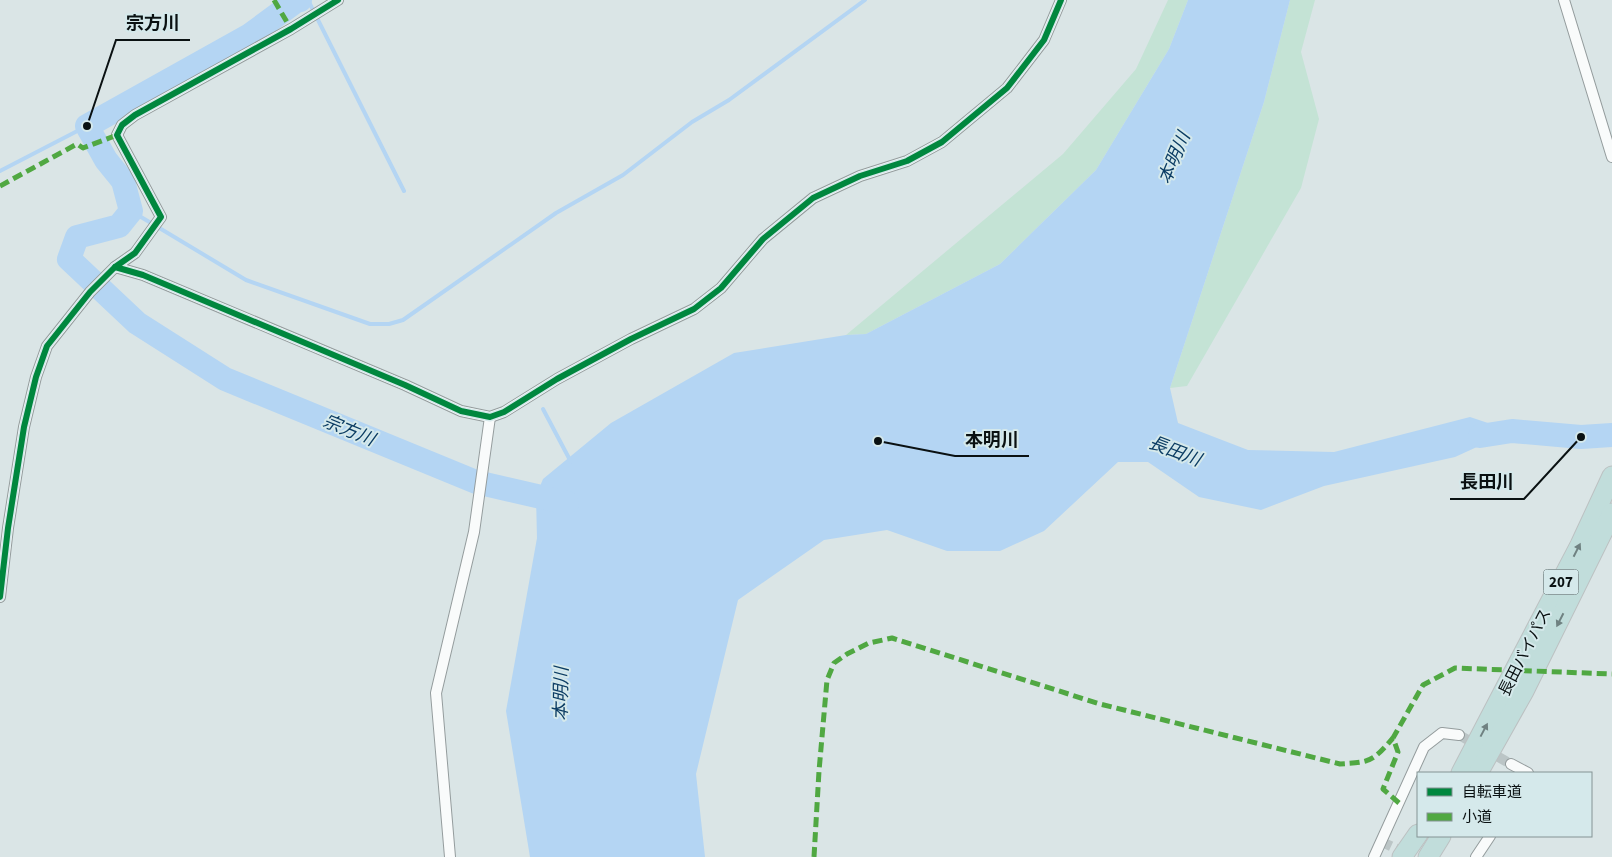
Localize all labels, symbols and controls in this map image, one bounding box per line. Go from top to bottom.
callout: 宗方川 [116,7,190,40]
text: 宗方川 [126,11,180,36]
water label: 本明川 [1152,127,1197,188]
water label: 宗方川 [319,409,380,453]
callout: 本明川 [955,423,1029,456]
text: 本明川 [965,428,1019,453]
water label: 長田川 [1145,430,1206,474]
callout: 長田川 [1450,466,1524,499]
text: 長田川 [1460,470,1514,495]
one-way arrow [1573,543,1581,558]
road number: 207 [1544,570,1578,594]
street label: 長田バイパス [1493,605,1556,700]
one-way arrow [1555,613,1563,627]
water label: 本明川 [549,665,575,721]
one-way arrow [1480,723,1488,737]
legend [1417,772,1592,837]
text: 自転車道 [1462,782,1522,803]
text: 小道 [1462,807,1492,828]

